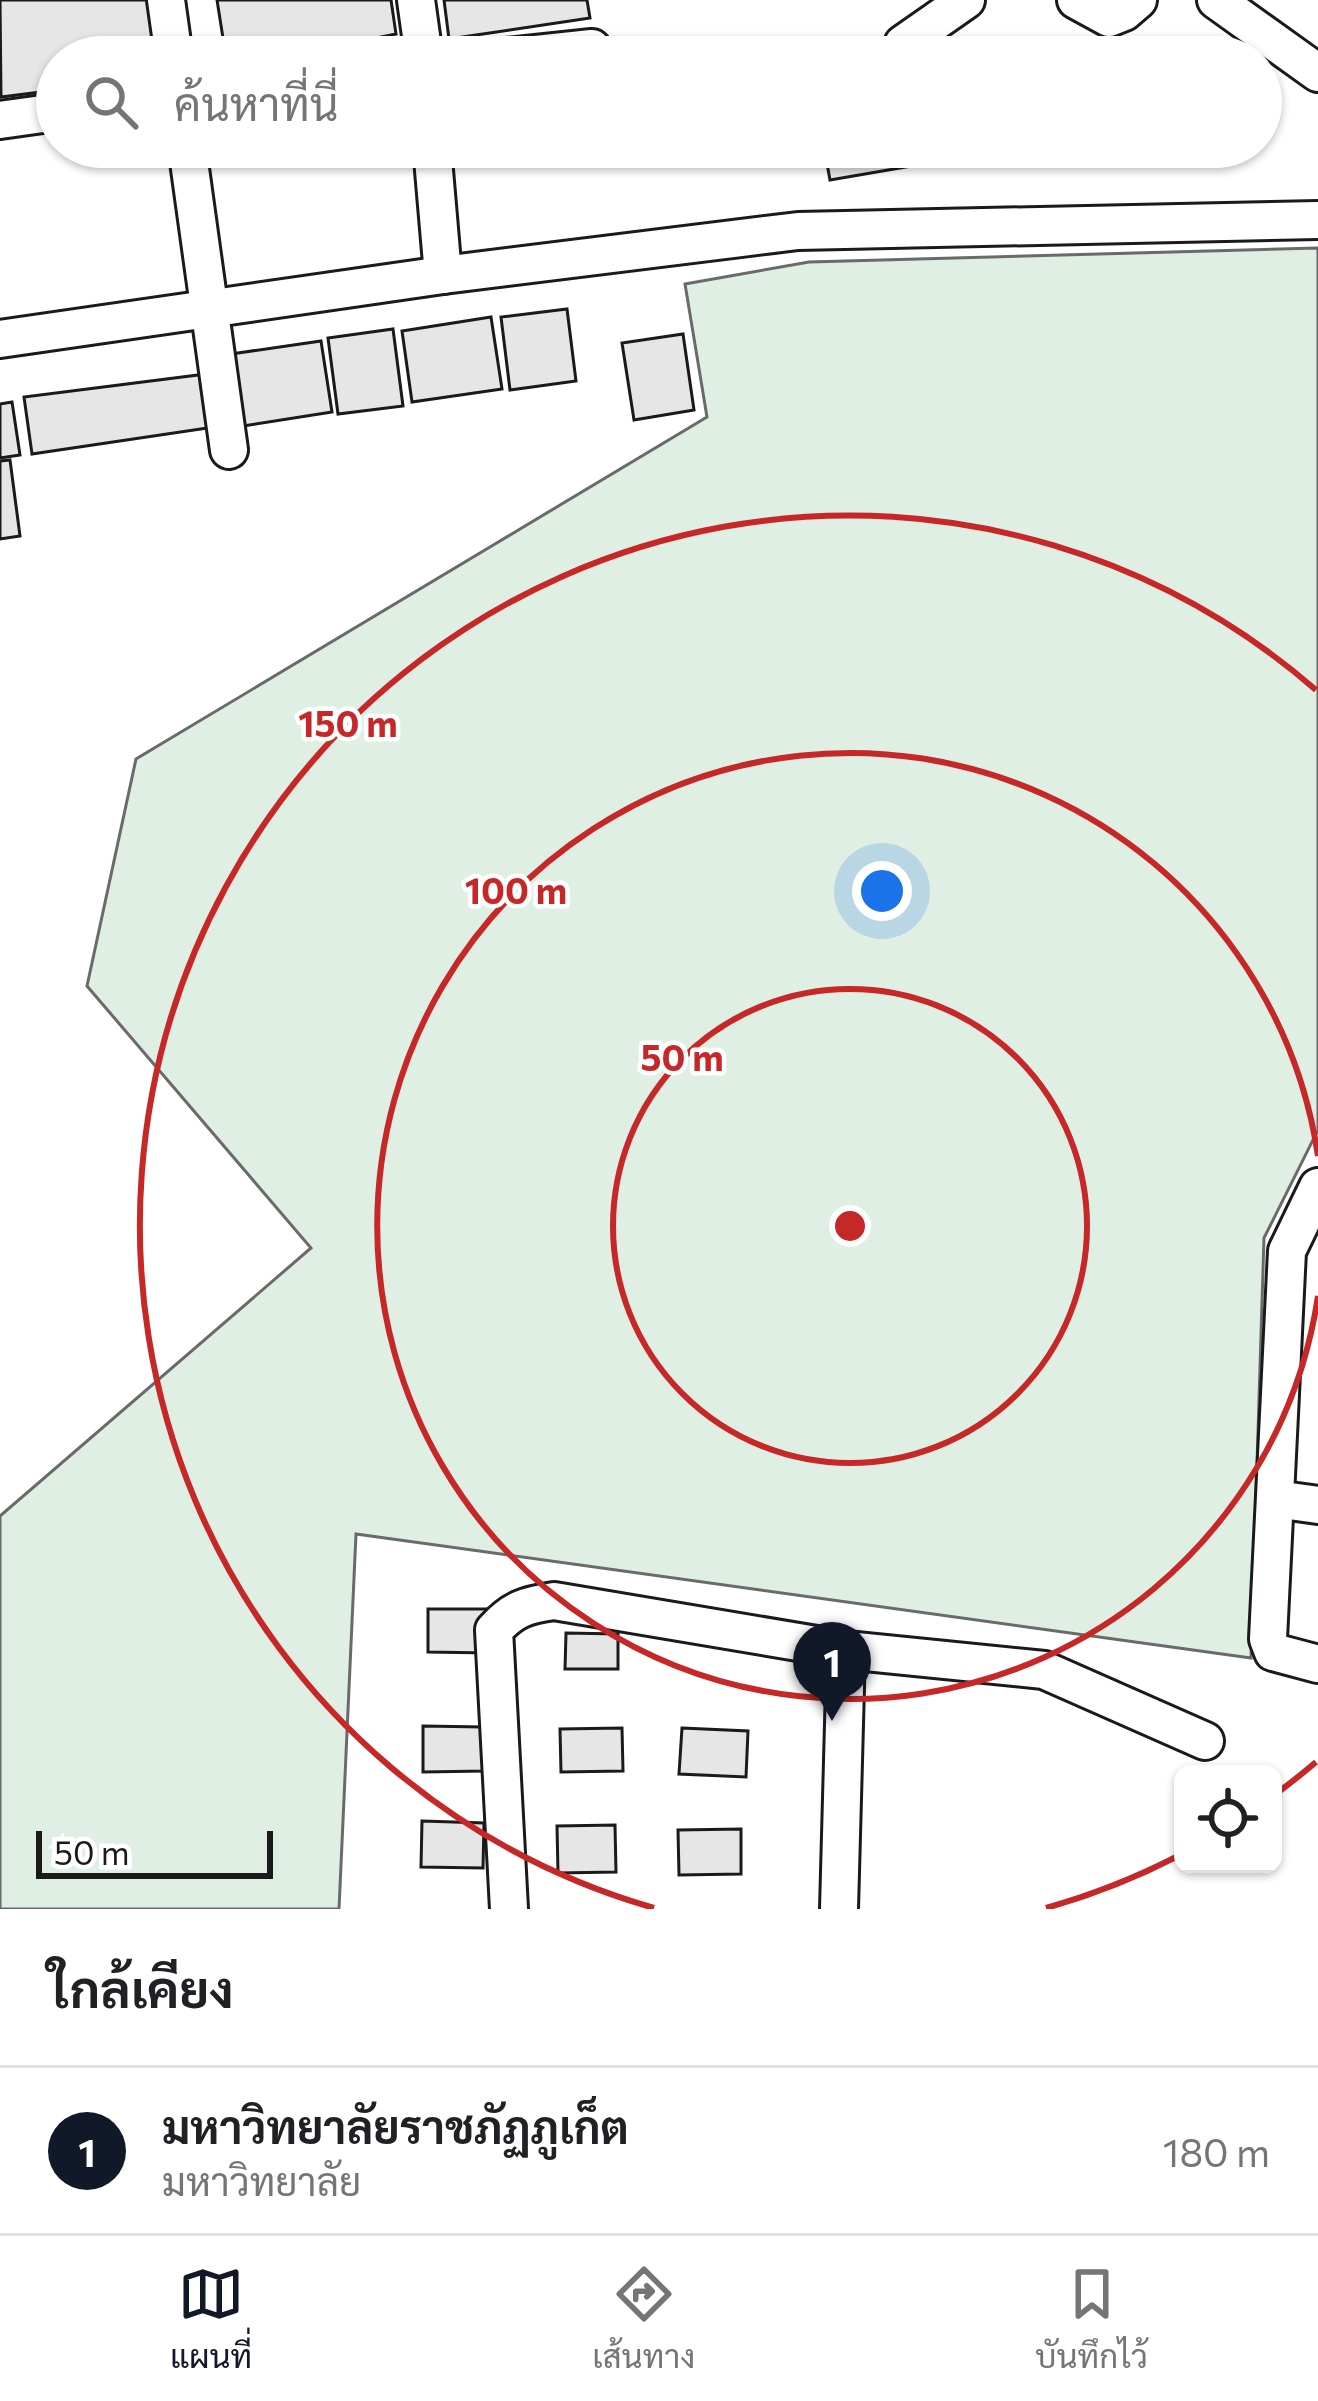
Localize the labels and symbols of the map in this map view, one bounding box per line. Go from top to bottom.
text: 150 m [298,700,398,744]
your location [852,861,912,921]
text: 100 m [465,867,567,911]
text: 50 m [640,1034,724,1078]
centre of rings [829,1205,871,1247]
pin: 1 [793,1622,871,1721]
scale bar [36,1825,273,1878]

